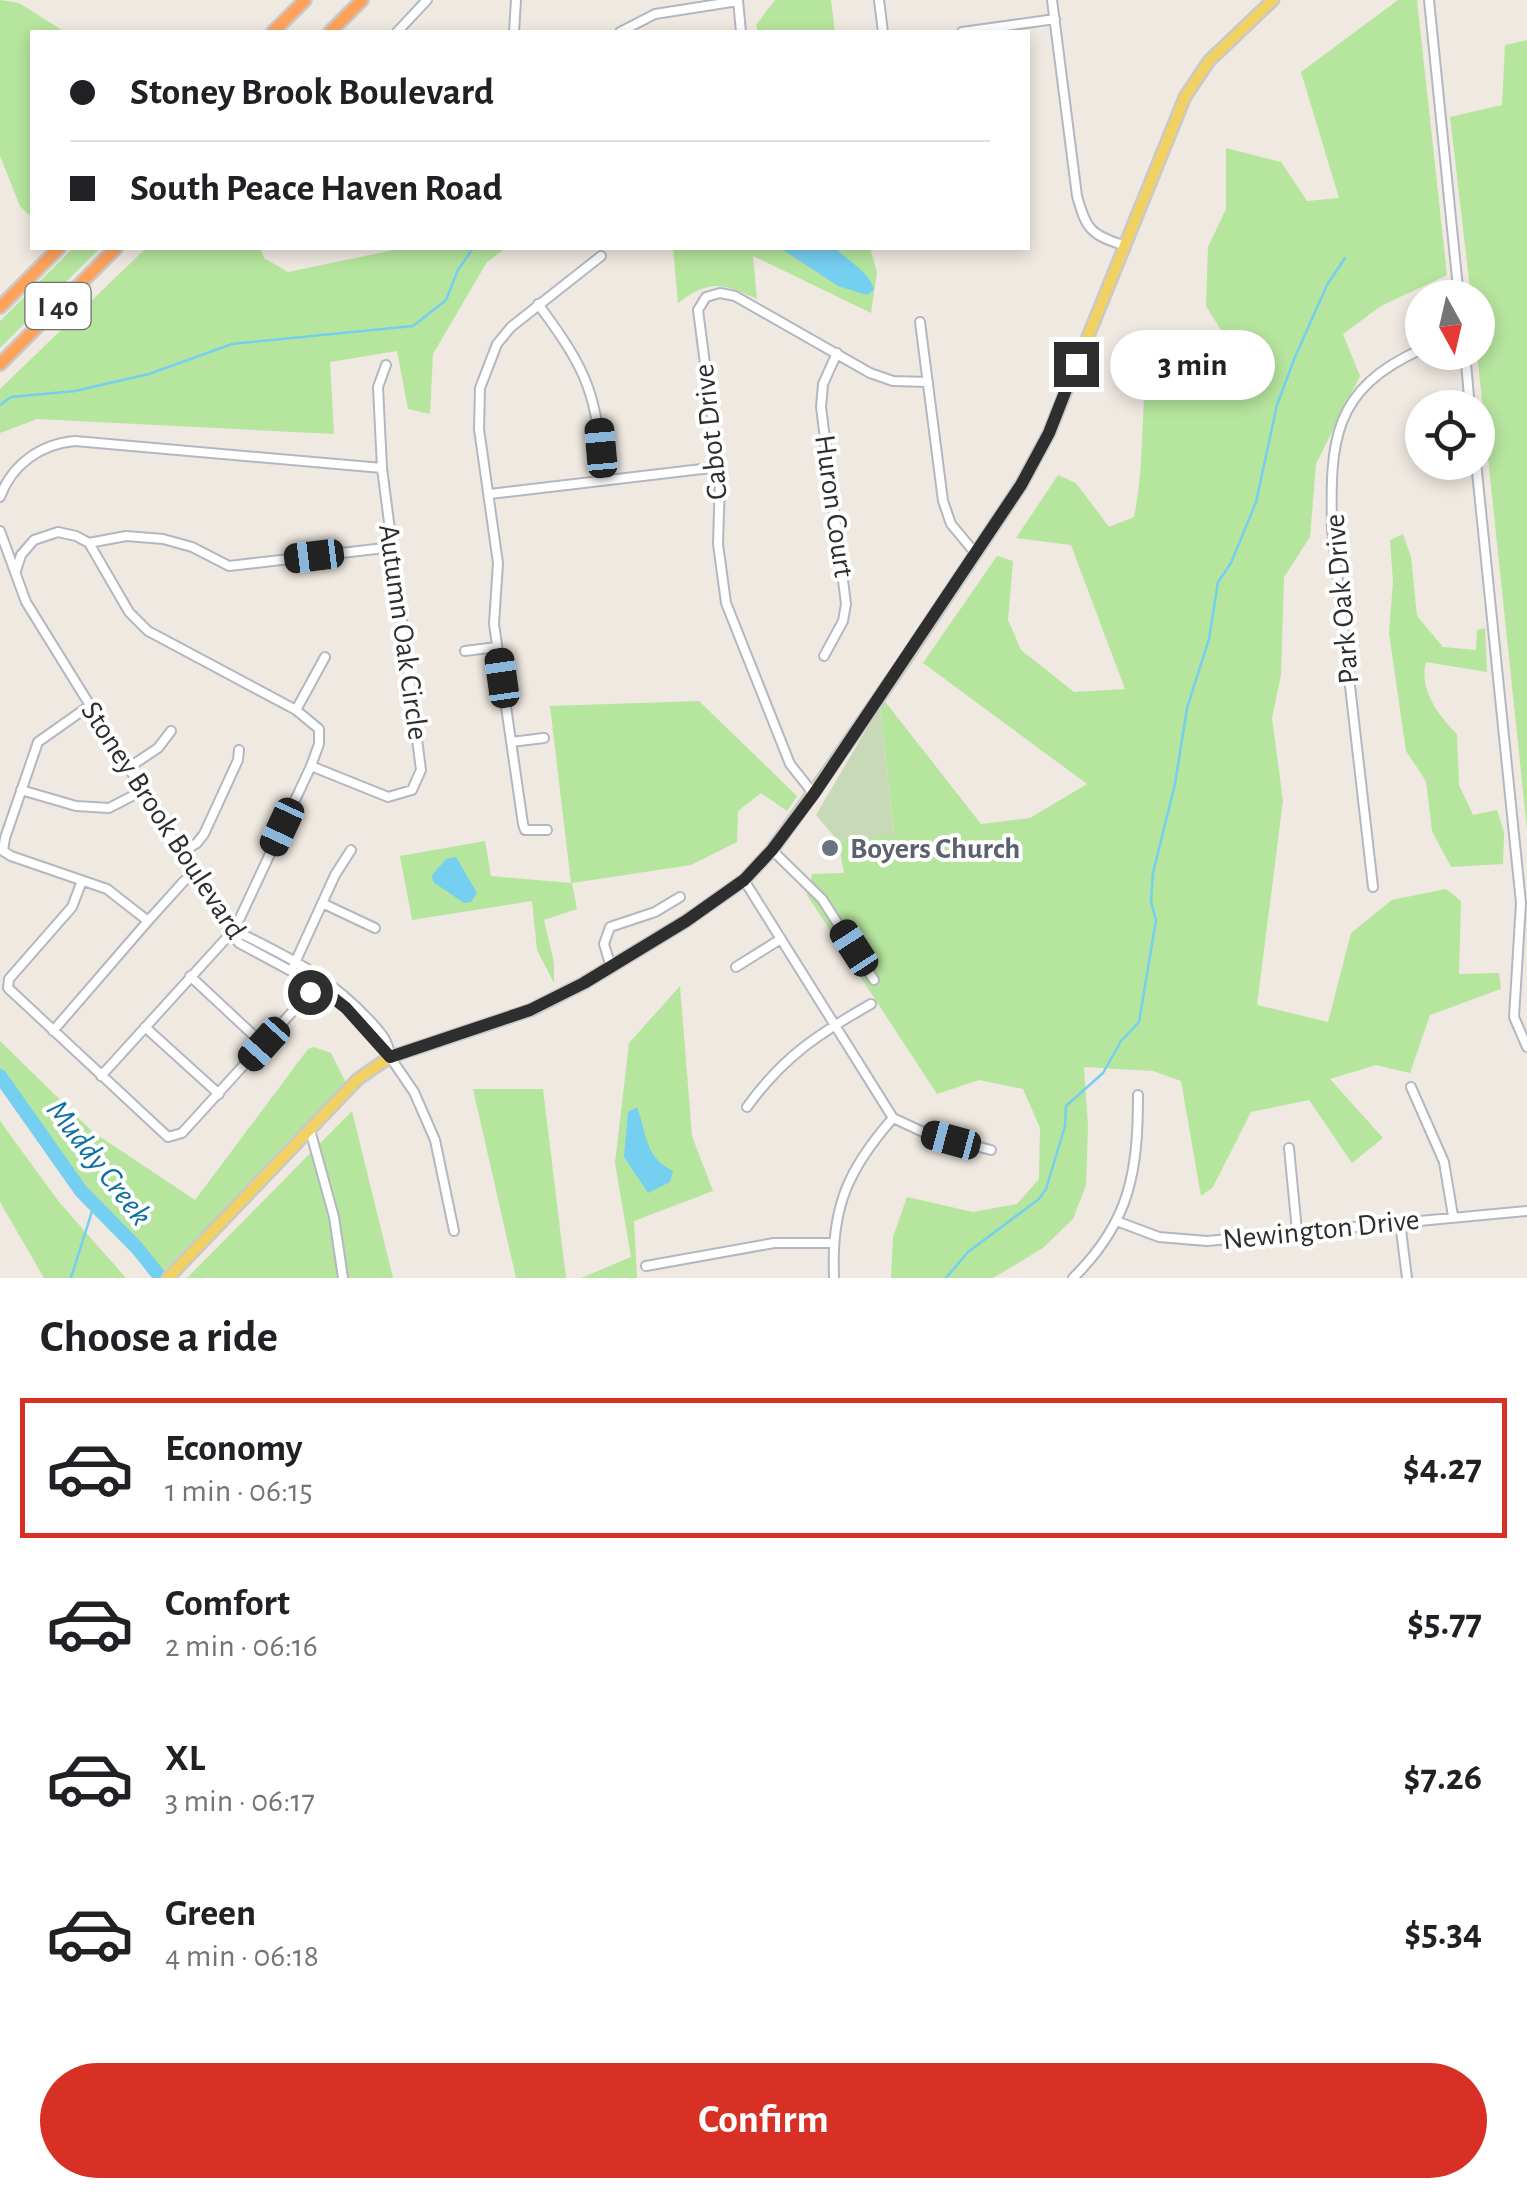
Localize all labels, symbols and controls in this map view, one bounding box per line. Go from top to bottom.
text: Stoney Brook Boulevard [130,74,494,112]
text: South Peace Haven Road [130,170,502,208]
north arrow [1405,280,1495,370]
map controls [1405,280,1495,480]
road number: I 40 [26,283,90,329]
callout: 3 min [1111,329,1276,399]
route end [1054,342,1099,387]
text: 3 min [1158,349,1227,381]
street label: Cabot Drive [689,362,733,501]
button: locate [1405,390,1495,480]
car [583,417,619,479]
street label: Huron Court [809,433,859,580]
street label: Park Oak Drive [1320,513,1364,685]
street label: Autumn Oak Circle [373,522,433,742]
car [282,537,346,575]
car [483,646,521,710]
street label: Stoney Brook Boulevard [75,696,251,945]
car [256,793,308,861]
place label: Boyers Church [850,834,1020,864]
marker: Boyers Church [819,837,841,859]
car [825,915,883,981]
route start [288,970,333,1015]
car [233,1012,295,1076]
water label: Muddy Creek [41,1094,158,1231]
car [918,1118,984,1162]
street label: Newington Drive [1221,1205,1421,1255]
text: Choose a ride [40,1315,278,1360]
icon: car [45,1423,135,1513]
text: Economy [165,1430,303,1468]
text: $4.27 [1403,1449,1482,1487]
text: 1 min · 06:15 [165,1475,313,1507]
icon: car [45,1578,135,1668]
text: Comfort [165,1585,290,1623]
text: $5.77 [1407,1604,1482,1642]
text: 2 min · 06:16 [165,1630,318,1662]
icon: car [45,1733,135,1823]
text: XL [165,1740,205,1778]
text: $7.26 [1404,1759,1482,1797]
text: 3 min · 06:17 [165,1785,315,1817]
icon: car [45,1888,135,1978]
text: Green [165,1895,256,1933]
text: $5.34 [1404,1914,1482,1952]
text: 4 min · 06:18 [165,1940,319,1972]
button: Confirm [40,2063,1487,2178]

